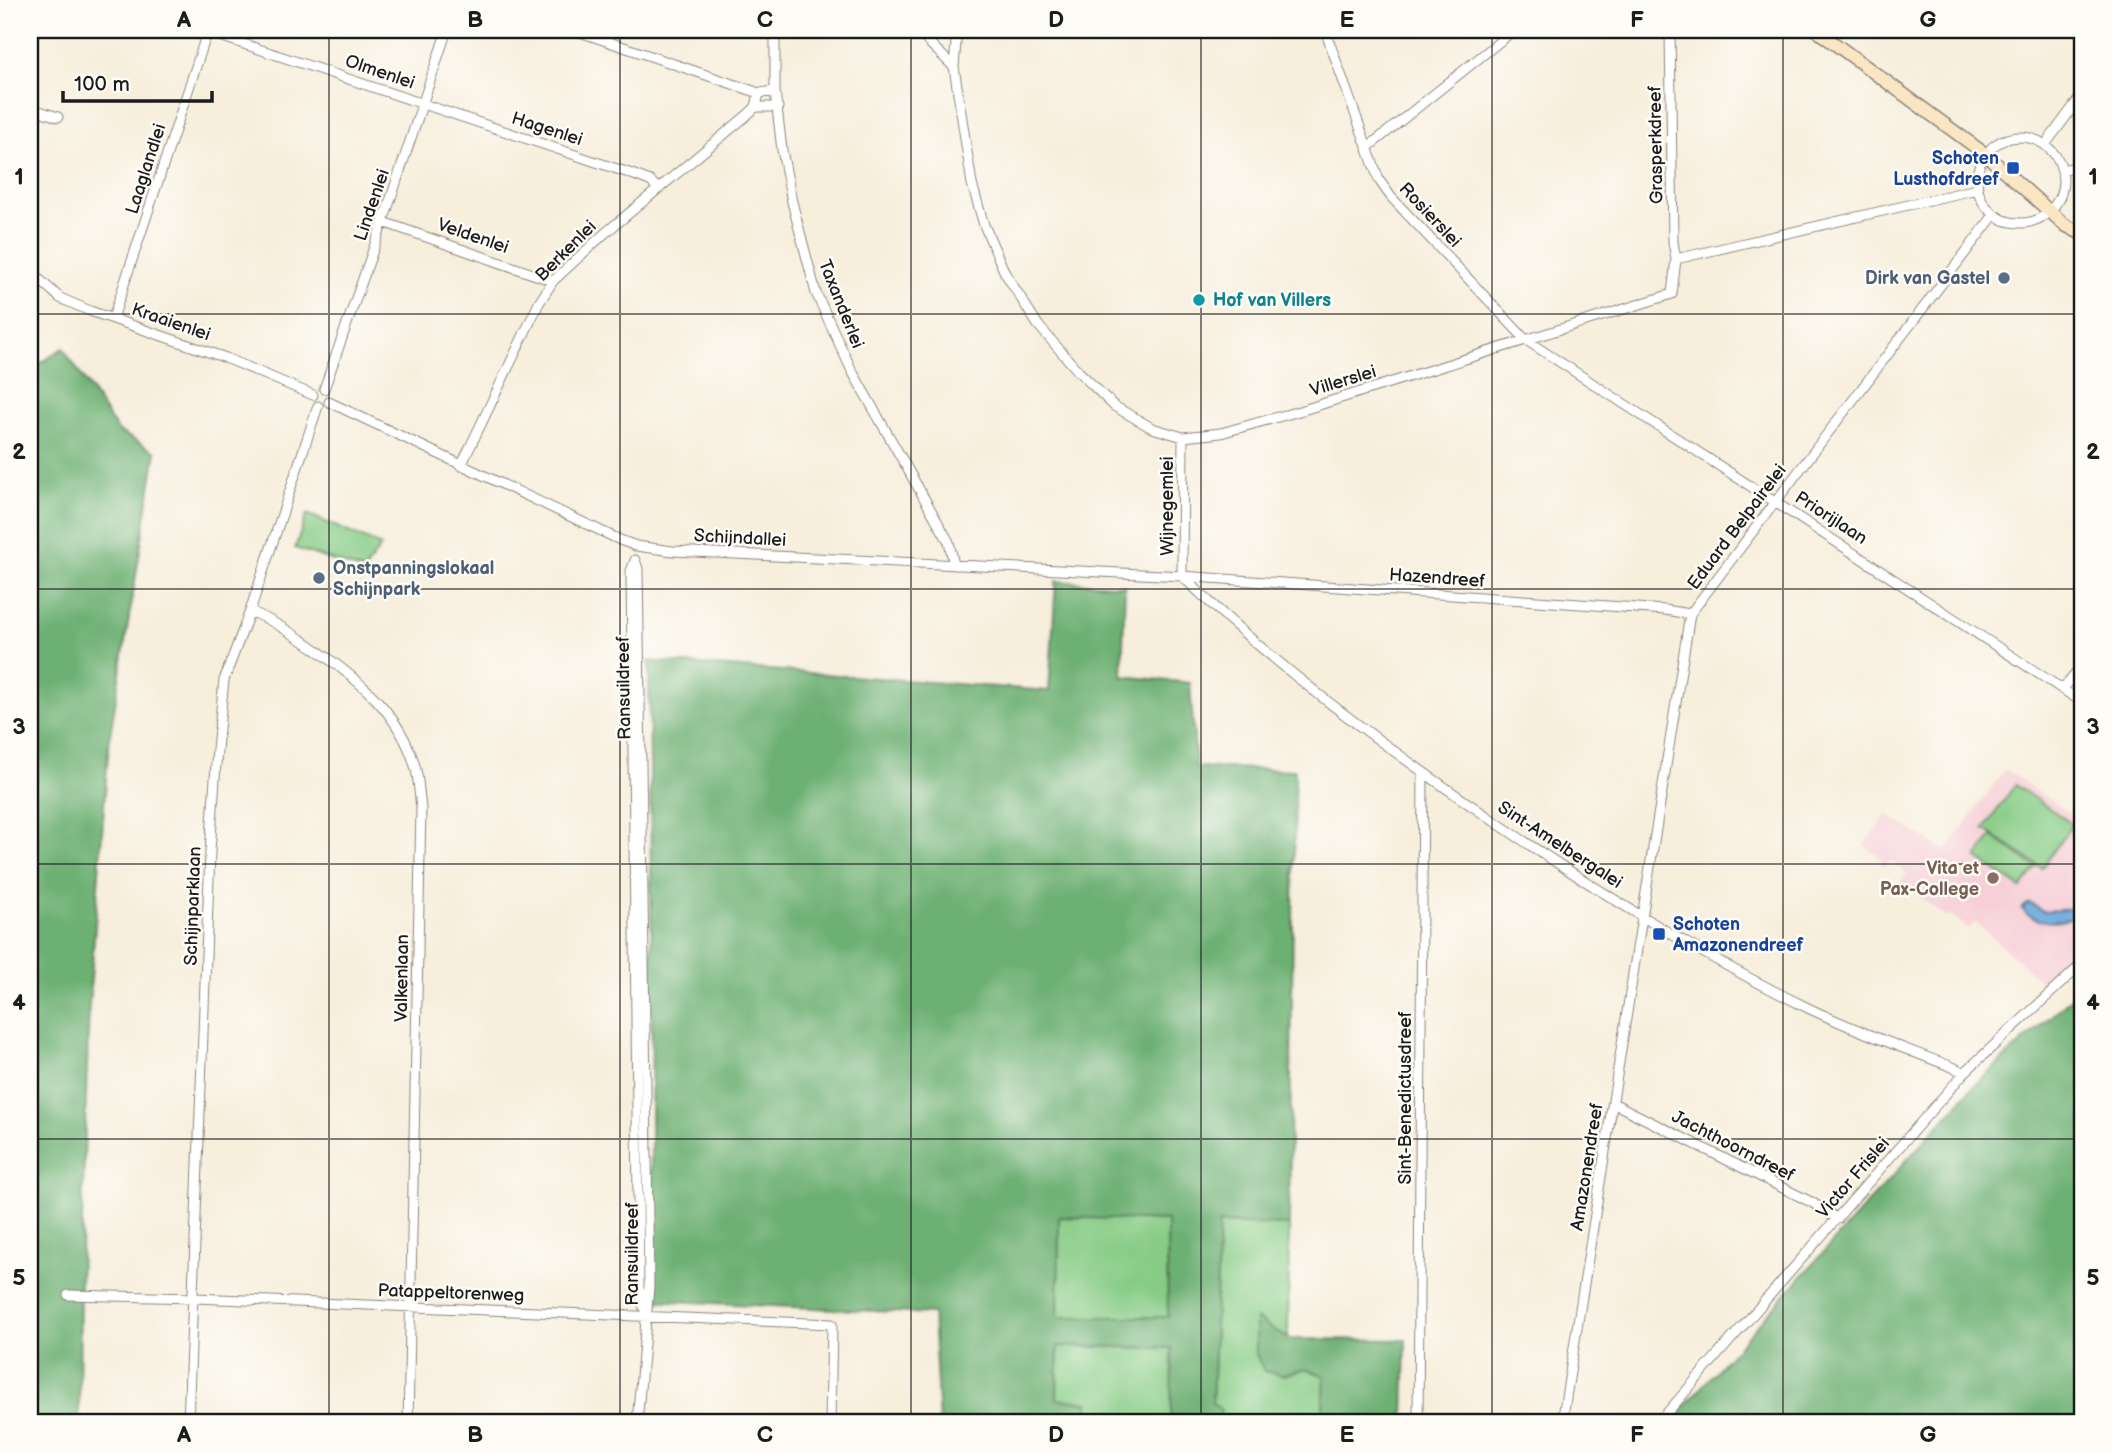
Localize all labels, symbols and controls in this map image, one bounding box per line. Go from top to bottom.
text: A [176,6,192,34]
text: B [467,6,483,34]
text: C [757,6,773,34]
text: D [1048,6,1064,34]
text: E [1340,6,1355,34]
text: F [1630,6,1644,34]
text: G [1920,6,1937,34]
street label: Olmenlei [342,50,418,94]
scale bar [63,60,212,104]
text: 100 m [74,72,130,97]
street label: Grasperkdreef [1644,85,1668,204]
street label: Hagenlei [509,108,585,150]
street label: Laaglandlei [122,121,170,217]
place label: Schoten Lusthofdreef [1893,148,1999,190]
marker: Schoten Lusthofdreef [2005,160,2021,176]
text: 1 [14,163,24,191]
text: 1 [2088,163,2098,191]
street label: Lindenlei [350,166,394,244]
street label: Rosierslei [1395,178,1465,252]
street label: Veldenlei [435,214,511,258]
street label: Berkenlei [531,216,601,286]
street label: Taxanderlei [814,257,868,351]
place label: Dirk van Gastel [1865,268,1990,289]
marker: Dirk van Gastel [1996,270,2012,286]
place label: Hof van Villers [1213,290,1331,311]
marker: Hof van Villers [1191,292,1207,308]
street label: Kraaienlei [129,299,213,345]
street label: Villerslei [1307,361,1379,401]
text: 2 [12,438,26,466]
text: 2 [2086,438,2100,466]
street label: Wijnegemlei [1157,456,1178,556]
street label: Eduard Belpairelei [1683,460,1791,594]
street label: Priorijlaan [1791,487,1871,549]
street label: Schijndallei [693,525,787,551]
place label: Onstpanningslokaal Schijnpark [333,558,494,600]
street label: Hazendreef [1388,564,1486,592]
marker: Onstpanningslokaal Schijnpark [311,570,327,586]
street label: Ransuildreef [613,636,635,740]
text: 3 [12,713,26,741]
text: 3 [2086,713,2100,741]
street label: Sint-Amelbergalei [1494,797,1626,893]
street label: Schijnparklaan [180,846,206,966]
place label: Vita et Pax-College [1880,858,1979,900]
marker: Vita et Pax-College [1985,870,2001,886]
place label: Schoten Amazonendreef [1672,914,1803,956]
marker: Schoten Amazonendreef [1651,926,1667,942]
street label: Valkenlaan [391,934,413,1022]
text: 4 [12,989,26,1017]
text: 4 [2086,989,2100,1017]
street label: Sint-Benedictusdreef [1395,1011,1416,1185]
street label: Amazonendreef [1567,1101,1608,1232]
street label: Jachthoorndreef [1668,1106,1798,1186]
street label: Victor Frislei [1812,1133,1894,1223]
street label: Ransuildreef [622,1202,643,1306]
text: 5 [12,1264,26,1292]
text: 5 [2086,1264,2100,1292]
street label: Patappeltorenweg [377,1280,525,1306]
text: A [176,1421,192,1449]
text: B [467,1421,483,1449]
text: C [757,1421,773,1449]
text: D [1048,1421,1064,1449]
text: E [1340,1421,1355,1449]
text: F [1630,1421,1644,1449]
text: G [1920,1421,1937,1449]

